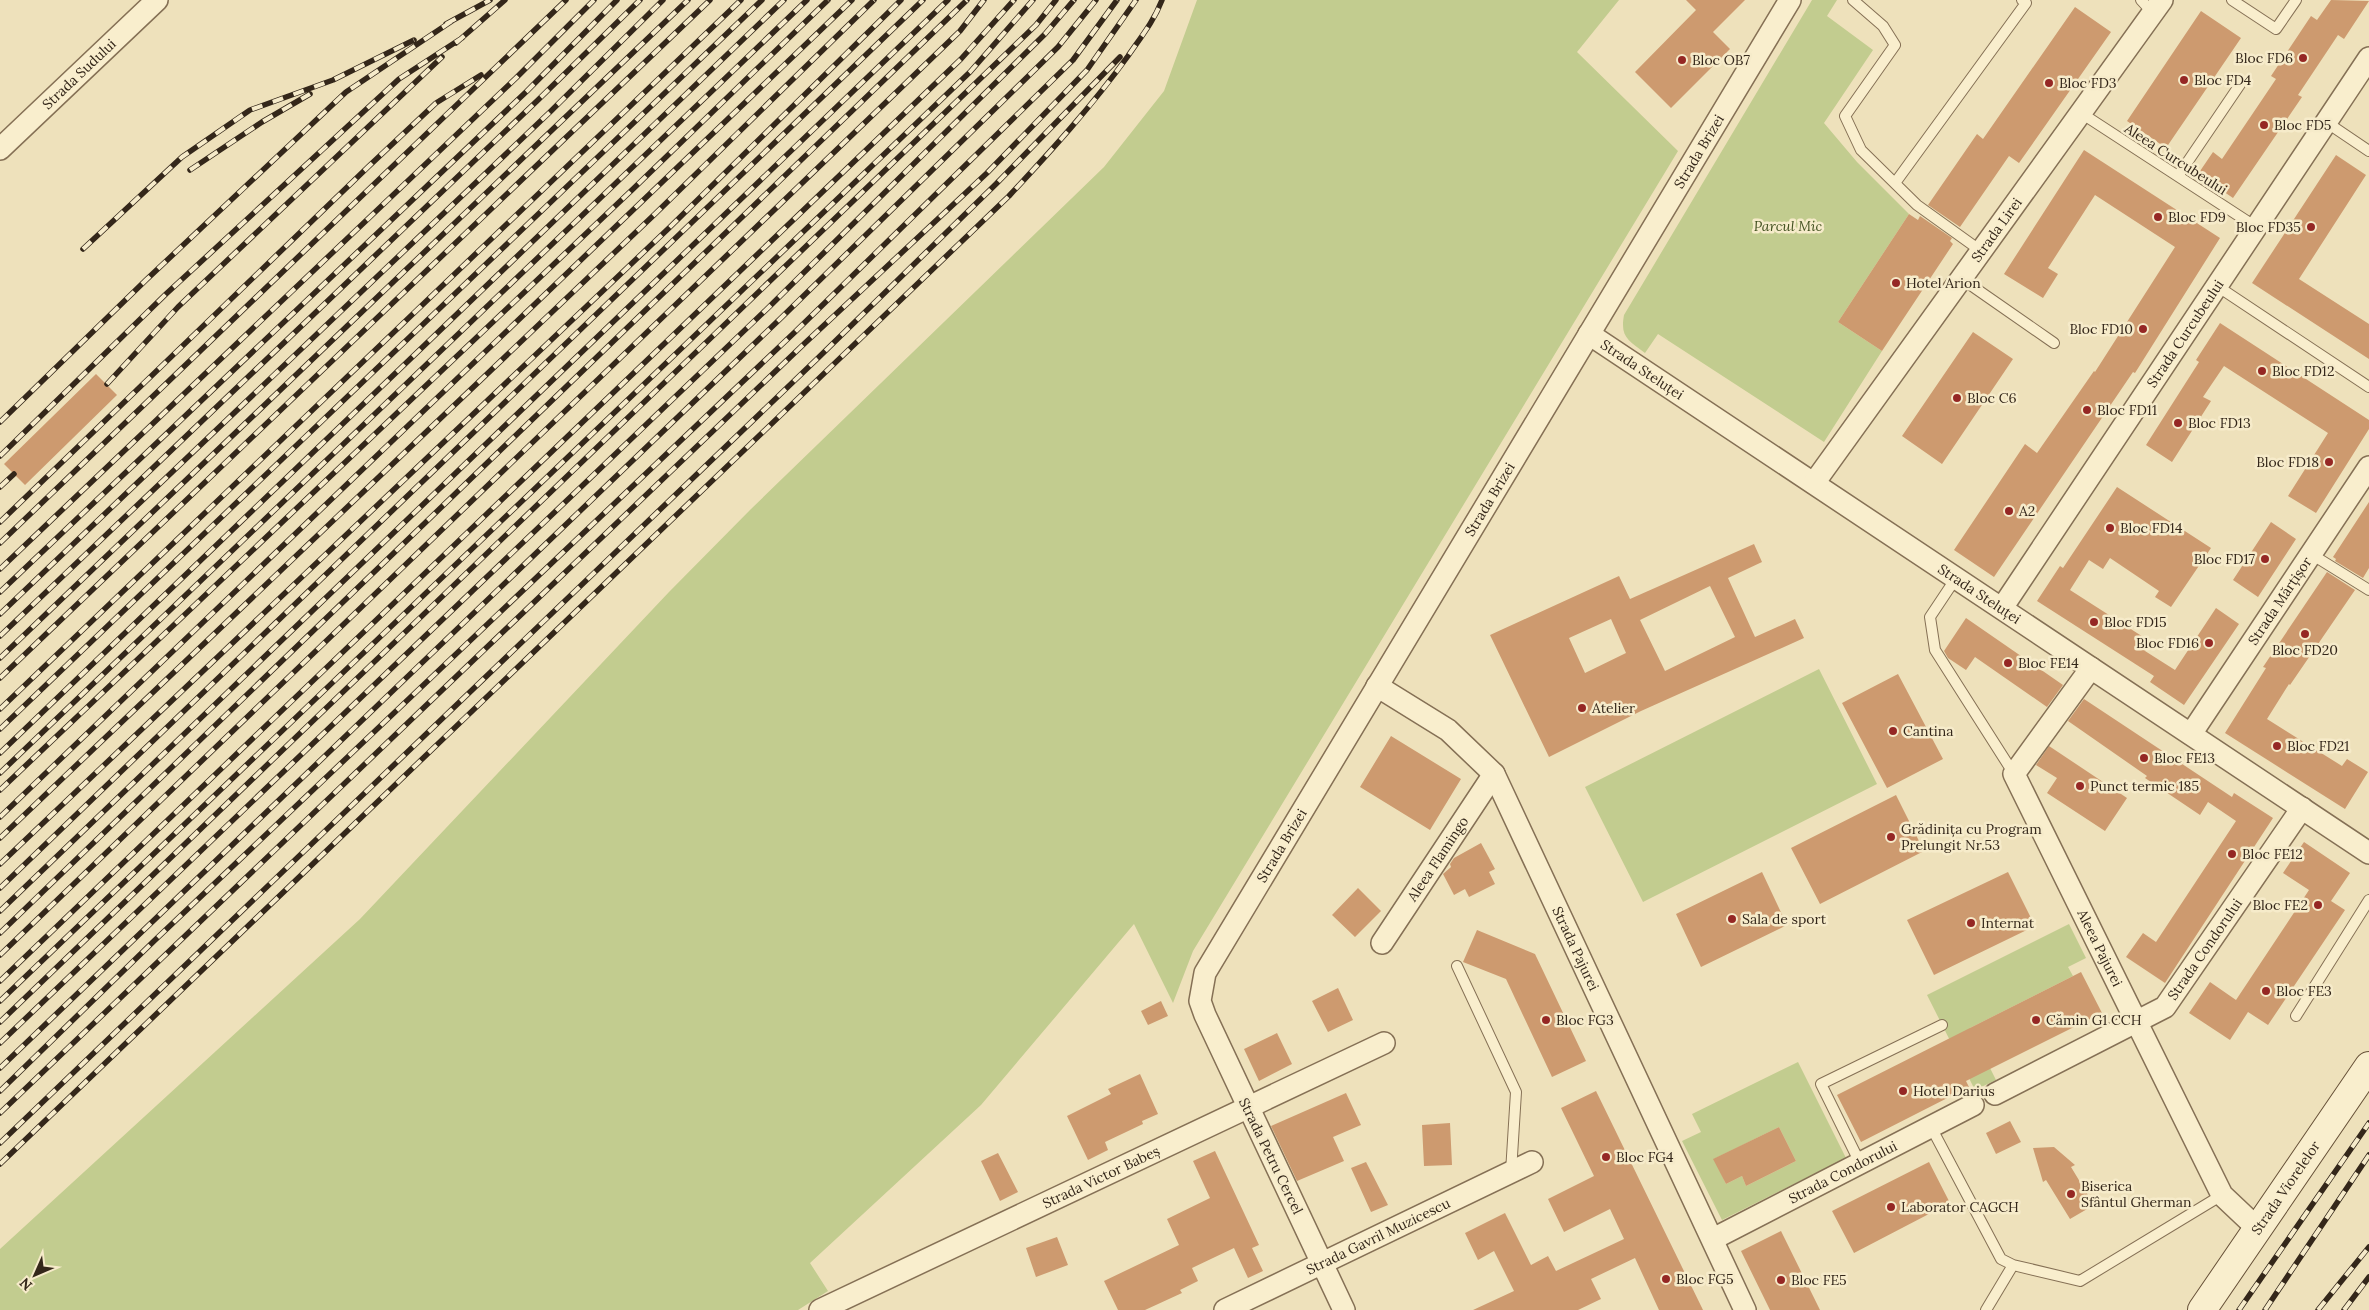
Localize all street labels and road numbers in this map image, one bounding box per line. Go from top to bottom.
street label: Strada Sudului [38,35,120,113]
street label: Strada Brizei [1670,111,1728,192]
street label: Aleea Curcubeului [2120,119,2231,199]
street label: Strada Lirei [1967,194,2026,266]
street label: Strada Curcubeului [2143,276,2228,391]
street label: Strada Steluței [1597,335,1687,404]
street label: Strada Brizei [1461,459,1519,540]
street label: Strada Mărțișor [2244,553,2316,648]
street label: Strada Steluței [1935,560,2024,628]
street label: Strada Brizei [1252,805,1311,886]
street label: Aleea Flamingo [1403,813,1472,906]
street label: Strada Condorului [2163,895,2246,1004]
street label: Strada Pajurei [1548,904,1603,994]
street label: Aleea Pajurei [2073,905,2127,989]
street label: Strada Petru Cercel [1235,1095,1307,1217]
street label: Strada Condorului [1786,1137,1900,1207]
street label: Strada Viorelelor [2247,1137,2324,1238]
street label: Strada Victor Babeș [1040,1141,1163,1212]
street label: Strada Gavril Muzicescu [1303,1194,1453,1279]

